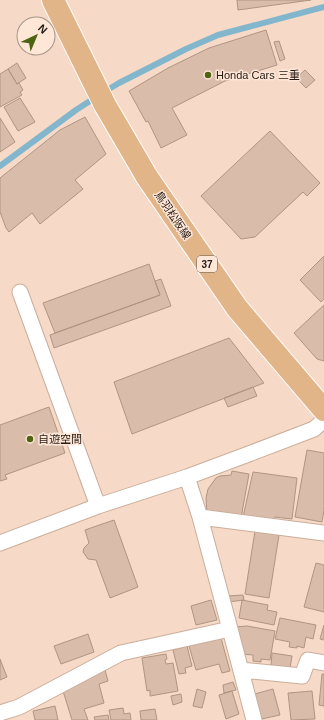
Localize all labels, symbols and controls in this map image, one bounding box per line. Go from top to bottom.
north arrow [16,16,56,56]
text: N [36,22,50,36]
place label: Honda Cars 三重 [216,69,300,81]
marker: Honda Cars 三重 [203,70,213,80]
street label: 鳥羽松阪線 [153,189,193,241]
road number: 37 [197,256,217,272]
place label: 自遊空間 [38,433,82,445]
marker: 自遊空間 [25,434,35,444]

